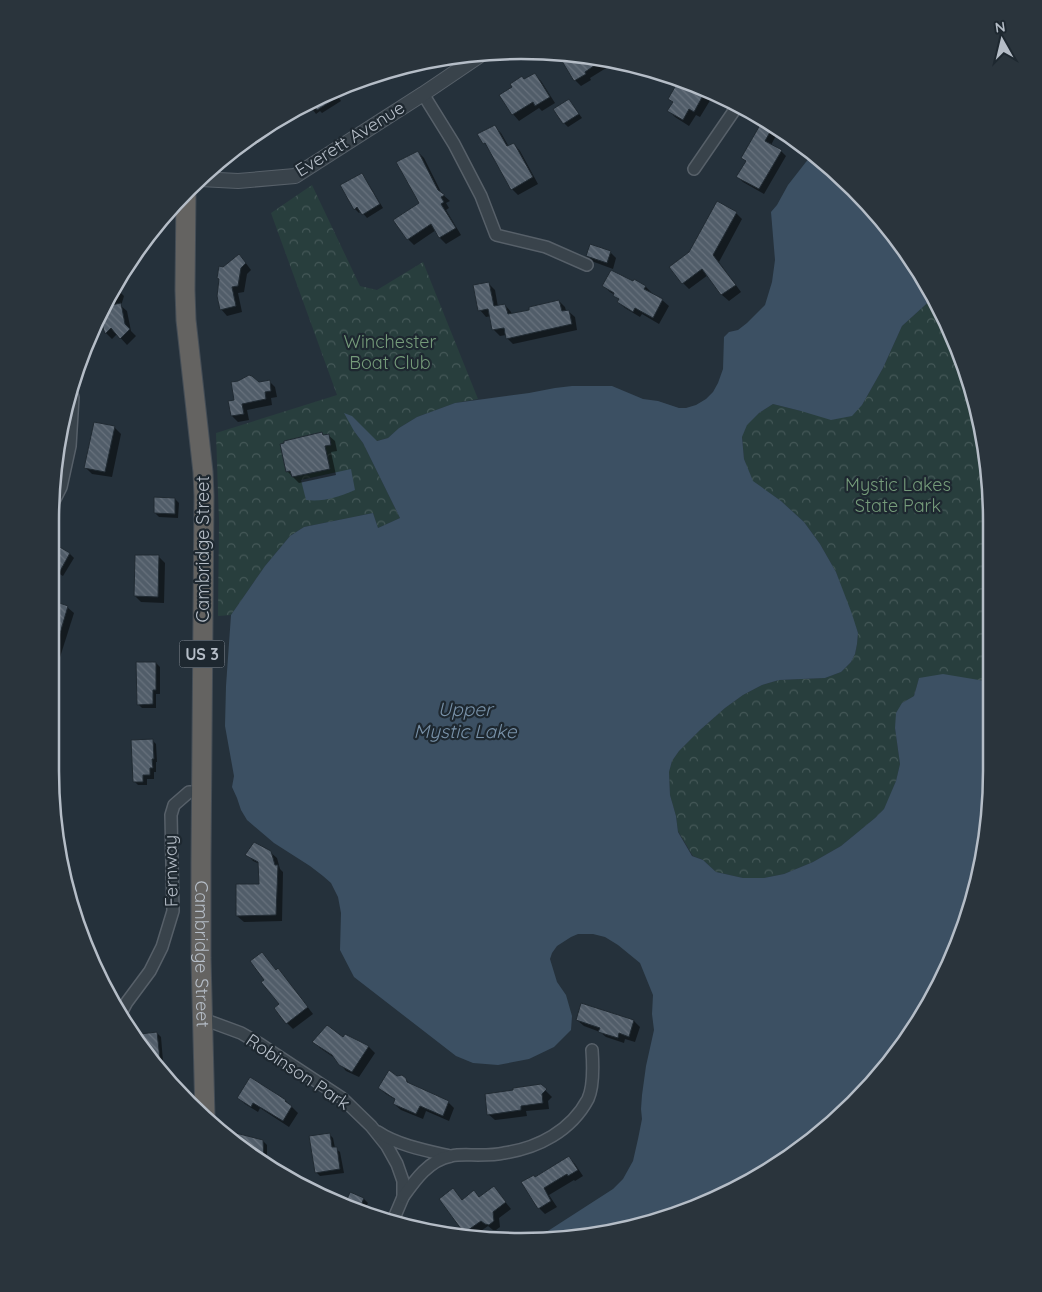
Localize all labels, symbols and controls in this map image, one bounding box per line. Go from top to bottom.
north arrow [977,15,1027,65]
text: N [994,17,1007,37]
street label: Everett Avenue [291,96,409,181]
park label: Winchester Boat Club [344,330,437,374]
park label: Mystic Lakes State Park [845,473,951,517]
street label: Cambridge Street [191,476,214,622]
road number: US 3 [180,641,224,668]
water label: Upper Mystic Lake [414,697,518,743]
street label: Fernway [158,835,183,907]
street label: Cambridge Street [190,881,215,1028]
street label: Robinson Park [242,1028,355,1115]

